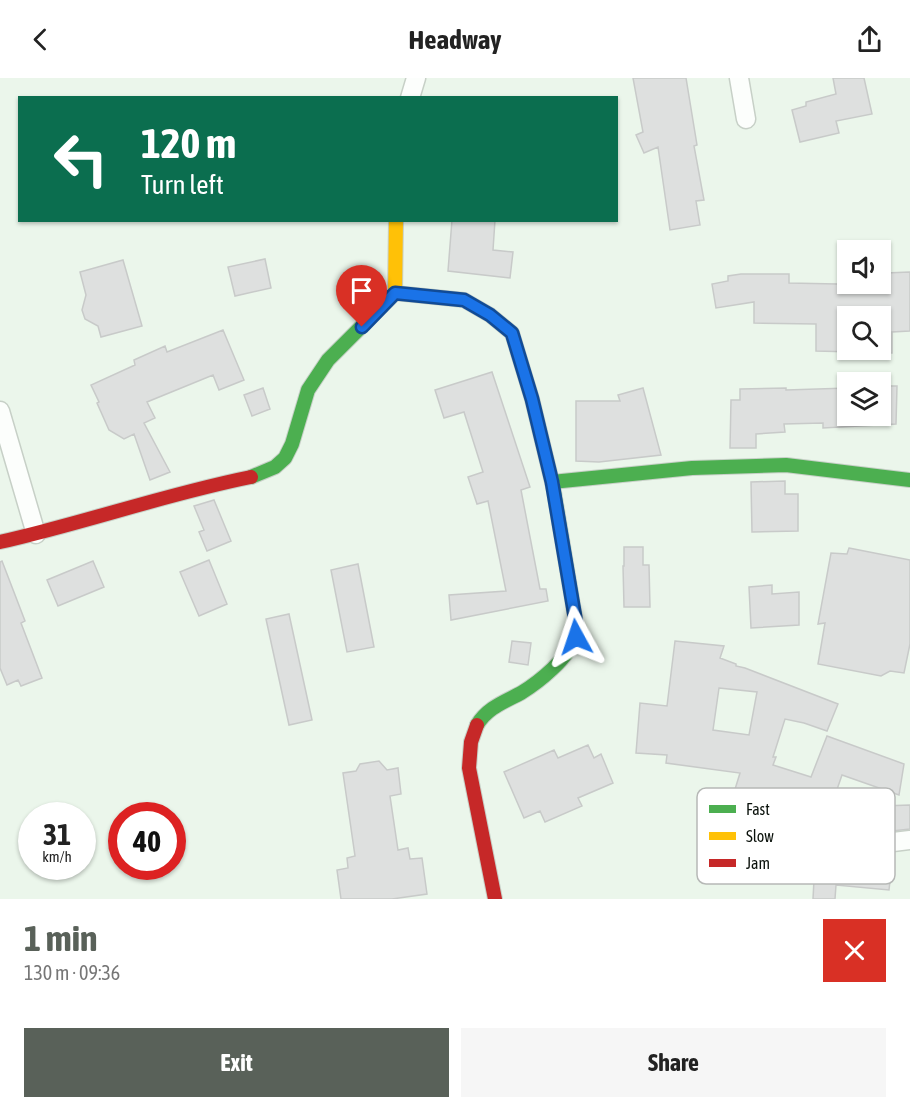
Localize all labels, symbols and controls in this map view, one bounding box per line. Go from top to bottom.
icon: back [24,23,57,56]
icon: share [853,23,886,56]
text: Headway [409,24,501,55]
text: 120 m [141,119,236,167]
icon: left [42,120,120,198]
text: Turn left [141,169,224,200]
map controls [837,240,891,426]
button: sound [837,240,891,294]
pin [336,265,387,327]
icon: arrive [345,274,378,307]
button: search [837,306,891,360]
button: layers [837,372,891,426]
position arrow [544,605,608,669]
legend [697,788,895,884]
text: Fast [746,800,770,818]
speed limit sign: 40 [108,802,186,880]
text: 31 [43,817,71,851]
text: Slow [746,827,774,845]
text: km/h [42,848,72,865]
text: Jam [746,854,770,872]
text: 1 min [24,917,98,959]
button: close [823,919,886,982]
text: 130 m · 09:36 [24,961,120,984]
button: Exit [24,1028,449,1097]
button: Share [461,1028,886,1097]

